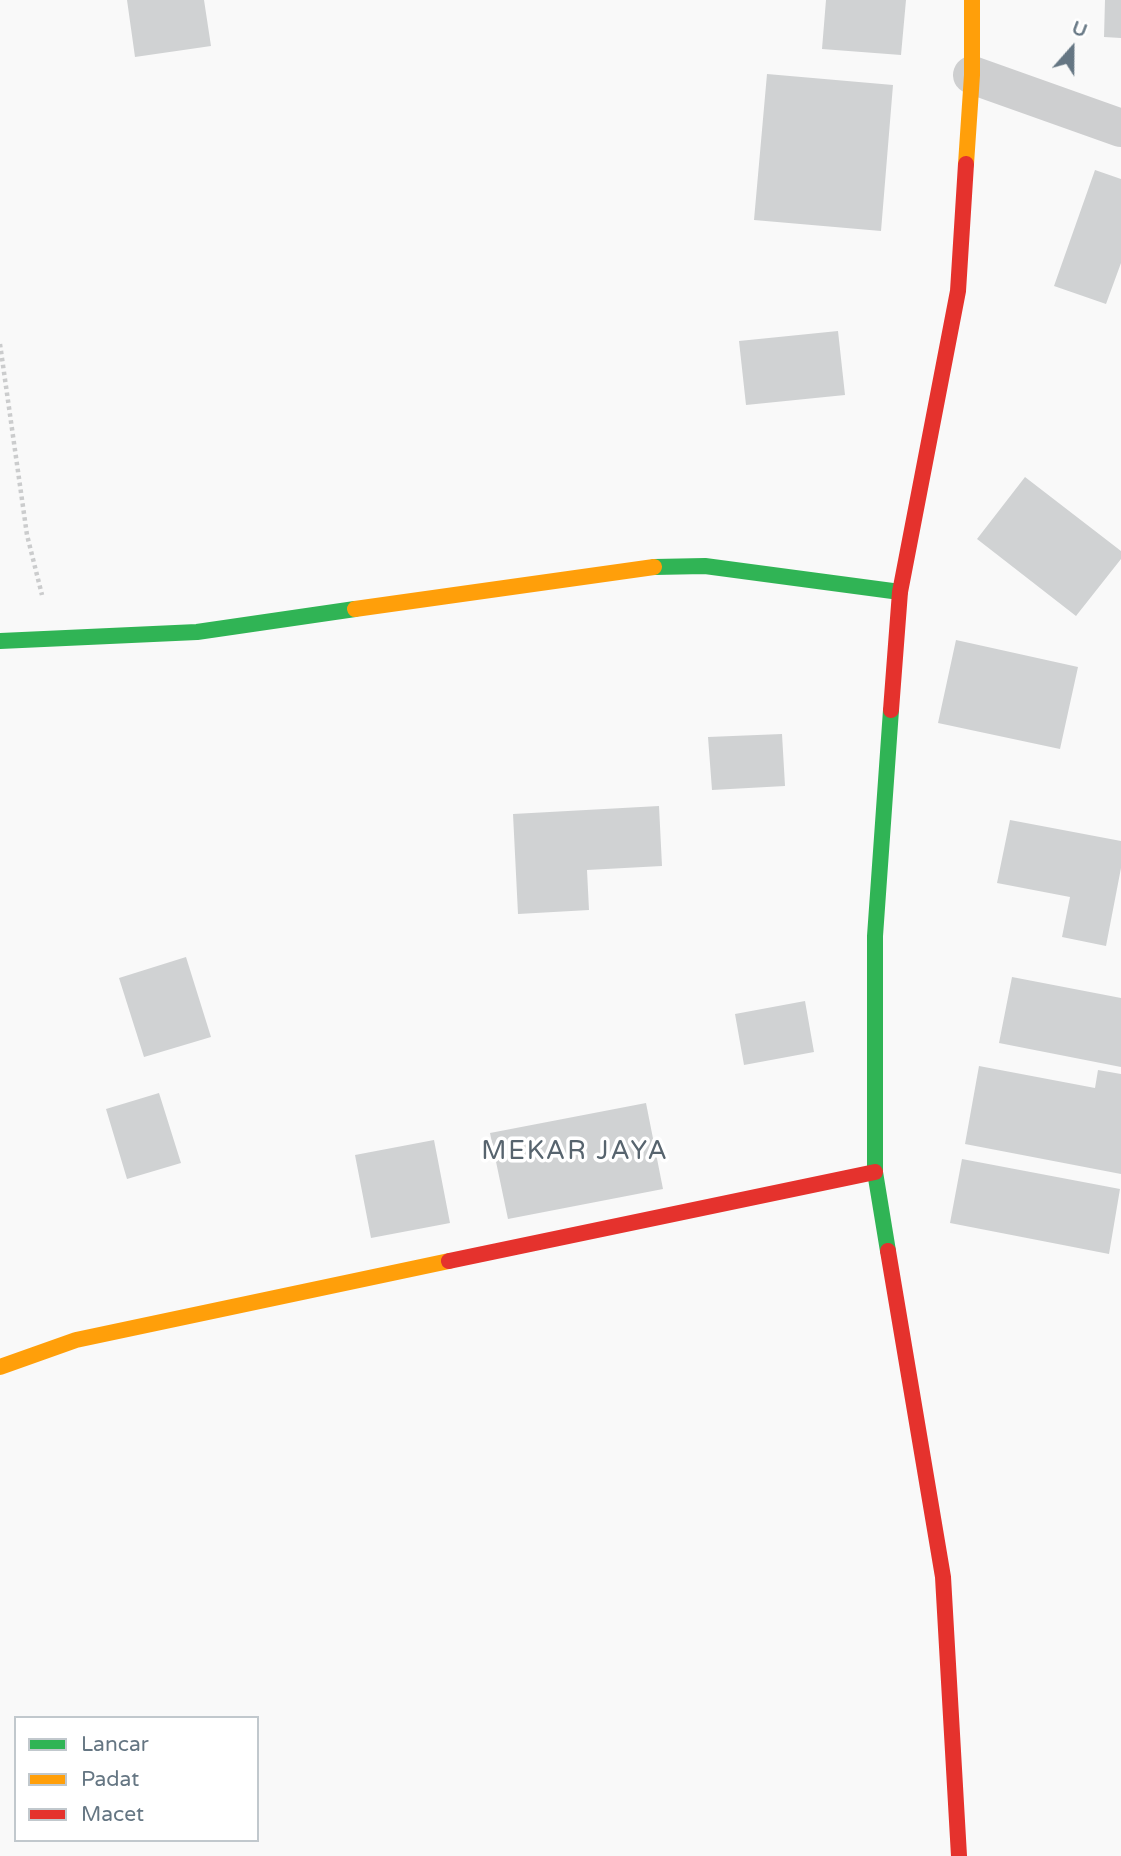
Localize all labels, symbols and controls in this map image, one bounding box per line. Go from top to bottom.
north arrow [1037,14,1107,84]
text: U [1069,17,1090,42]
district label: MEKAR JAYA [482,1136,668,1168]
legend [14,1716,259,1842]
text: Lancar [81,1732,149,1757]
text: Padat [81,1767,139,1792]
text: Macet [81,1802,144,1827]

